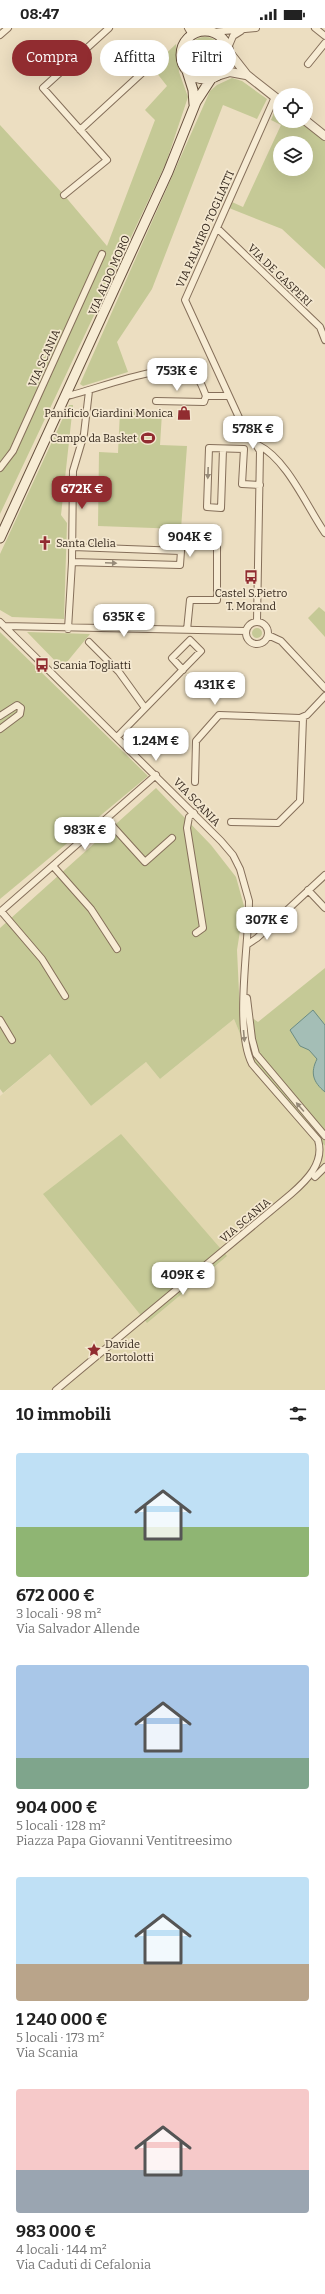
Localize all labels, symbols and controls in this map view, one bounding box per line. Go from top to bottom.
text: 08:47 [20,5,59,23]
chip: Compra [12,40,92,76]
chip: Affitta [100,40,169,76]
chip: Filtri [177,40,236,76]
map controls [273,88,313,176]
button: locate [273,88,313,128]
button: layers [273,136,313,176]
street label: VIA PALMIRO TOGLIATTI [174,169,237,290]
street label: VIA ALDO MORO [86,233,133,317]
street label: VIA DE GASPERI [245,242,314,309]
street label: VIA SCANIA [26,327,63,389]
pin: 753K € [144,358,210,392]
text: 753K € [156,363,198,378]
shop icon: Panificio Giardini Monica [176,405,192,421]
place label: Panificio Giardini Monica [44,407,173,420]
pin: 578K € [220,416,286,450]
text: 578K € [232,421,274,436]
sports icon: Campo da Basket [140,430,156,446]
place label: Campo da Basket [50,432,137,445]
one-way arrow [205,467,211,480]
pin: 672K € [49,476,115,510]
text: 672K € [61,481,103,496]
pin: 904K € [157,524,223,558]
text: 904K € [168,529,212,544]
church icon: Santa Clelia [37,535,53,551]
place label: Santa Clelia [56,537,116,550]
one-way arrow [105,560,117,567]
bus stop icon: Castel S.Pietro T. Morand [243,569,259,585]
place label: Castel S.Pietro T. Morand [215,587,287,613]
pin: 635K € [91,604,157,638]
text: 635K € [103,609,145,624]
bus stop icon: Scania Togliatti [34,657,50,673]
place label: Scania Togliatti [53,659,132,672]
pin: 431K € [182,672,248,706]
text: 431K € [194,677,236,692]
pin: 1.24M € [119,728,193,762]
text: 1.24M € [133,733,179,748]
street label: VIA SCANIA [171,776,223,829]
pin: 983K € [52,817,118,851]
text: 983K € [63,822,107,837]
pin: 307K € [234,907,300,941]
text: 307K € [245,912,289,927]
one-way arrow [240,1030,247,1042]
one-way arrow [295,1102,304,1112]
street label: VIA SCANIA [218,1195,273,1245]
pin: 409K € [150,1262,216,1296]
text: 409K € [161,1267,205,1282]
place label: Davide Bortolotti [105,1338,155,1364]
place icon: Davide Bortolotti [86,1342,102,1358]
icon: filters [287,1403,309,1425]
text: 10 immobili [16,1404,111,1425]
icon: home [127,1479,199,1551]
text: 672 000 € [16,1585,95,1606]
text: 3 locali · 98 m² [16,1606,101,1621]
text: Via Salvador Allende [16,1621,140,1636]
icon: home [127,1691,199,1763]
text: 904 000 € [16,1797,98,1818]
text: 5 locali · 128 m² [16,1818,106,1833]
text: Piazza Papa Giovanni Ventitreesimo [16,1833,232,1848]
icon: home [127,1903,199,1975]
text: 1 240 000 € [16,2009,107,2030]
text: 5 locali · 173 m² [16,2030,104,2045]
text: Via Scania [16,2045,78,2060]
icon: home [127,2115,199,2187]
text: 983 000 € [16,2221,96,2242]
text: 4 locali · 144 m² [16,2242,107,2257]
text: Via Caduti di Cefalonia [16,2257,151,2272]

